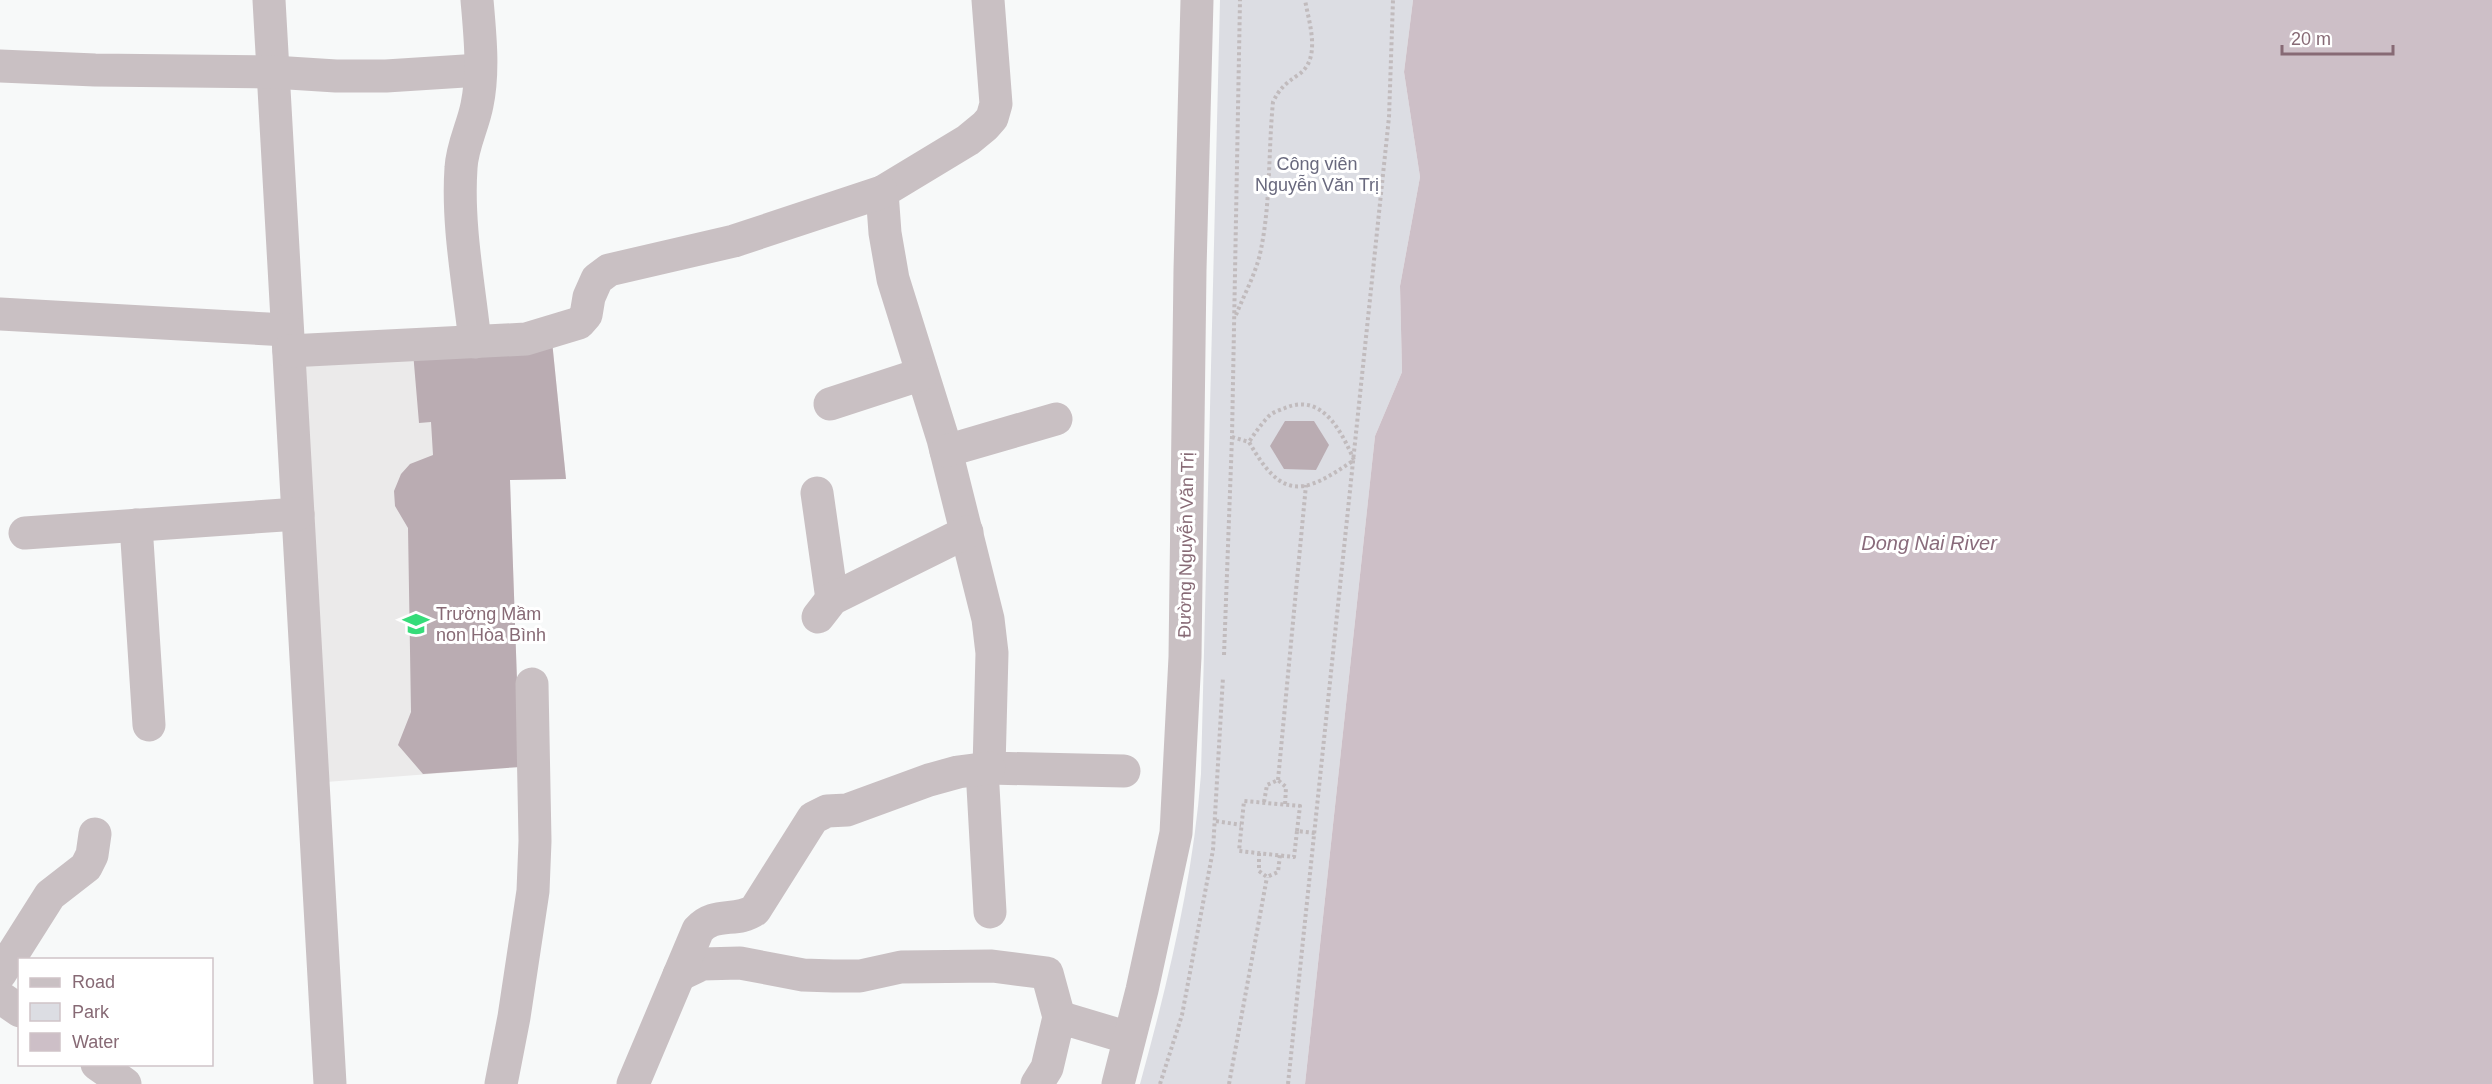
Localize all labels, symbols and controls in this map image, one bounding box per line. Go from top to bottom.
scale bar [2282,18,2393,56]
text: 20 m [2291,29,2331,49]
park label: Công viên Nguyễn Văn Trị [1255,154,1379,195]
street label: Đường Nguyễn Văn Trị [1173,452,1198,638]
water label: Dong Nai River [1861,532,1998,554]
place label: Trường Mầm non Hòa Bình [436,604,546,645]
school or university icon: Trường Mầm non Hòa Bình [401,609,431,639]
legend [18,958,213,1066]
text: Road [72,972,115,992]
text: Park [72,1002,110,1022]
text: Water [72,1032,119,1052]

